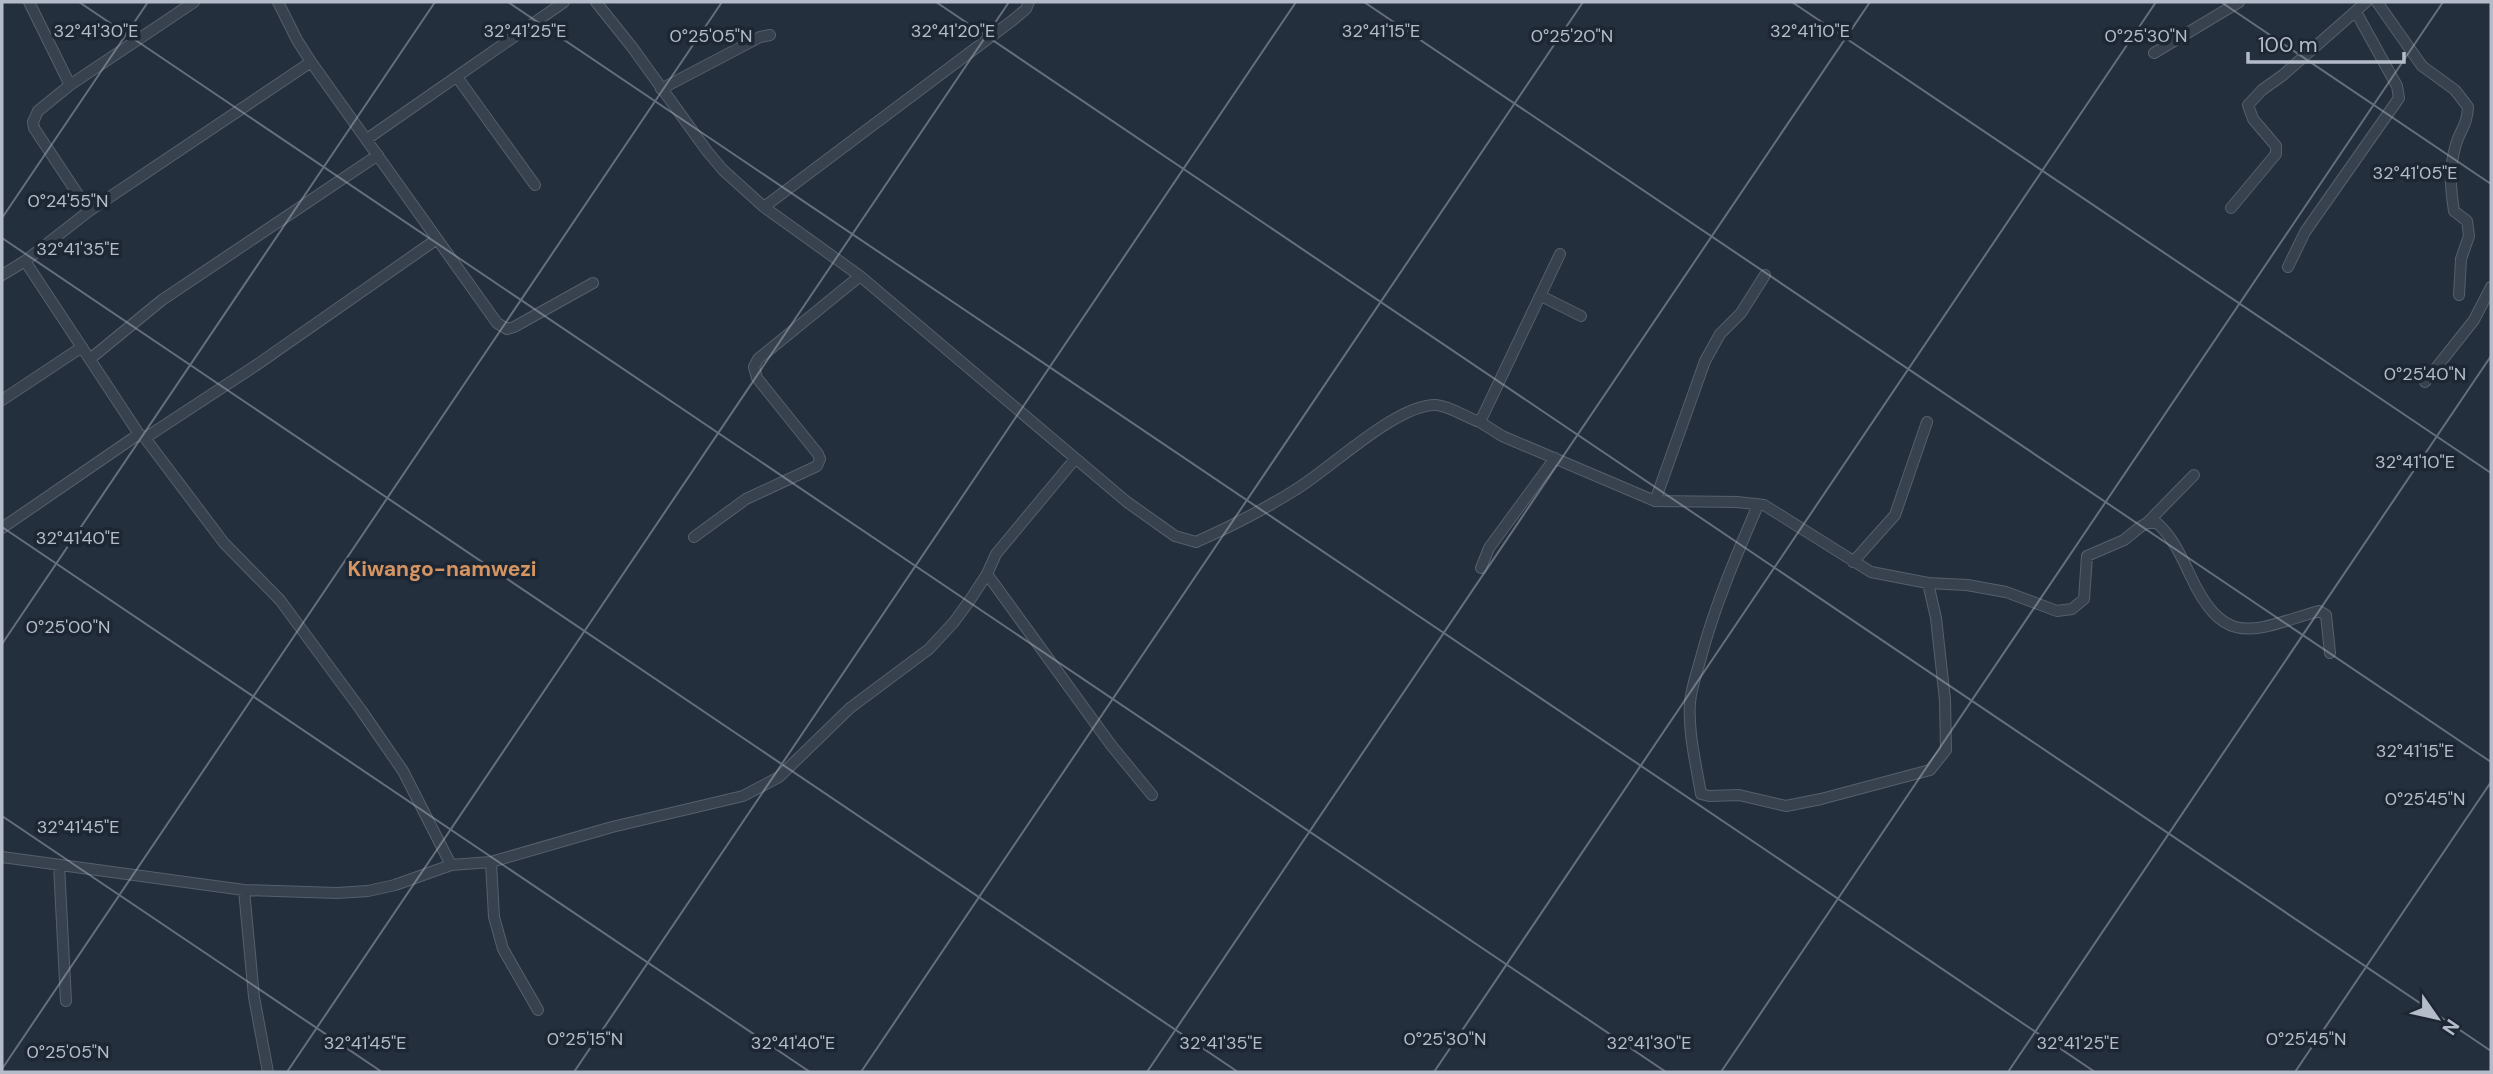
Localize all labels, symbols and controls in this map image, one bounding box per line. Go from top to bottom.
text: 32°41'30"E [54,19,138,43]
text: 32°41'25"E [483,19,567,43]
text: 32°41'20"E [911,19,995,43]
text: 32°41'15"E [1342,19,1420,43]
text: 32°41'10"E [1770,19,1850,43]
scale bar [2248,21,2404,65]
text: 0°25'05"N [669,24,753,48]
text: 0°25'20"N [1531,24,1613,48]
text: 0°25'30"N [2104,24,2188,48]
text: 100 m [2258,31,2318,59]
text: 32°41'05"E [2373,161,2457,185]
text: 0°24'55"N [27,189,109,213]
text: 32°41'35"E [36,237,120,261]
text: 0°25'40"N [2384,362,2466,386]
text: 32°41'10"E [2375,450,2455,474]
text: 32°41'40"E [36,526,120,550]
district label: Kiwango-namwezi [348,555,536,583]
text: 0°25'00"N [26,615,110,639]
text: 32°41'15"E [2376,739,2454,763]
text: 0°25'45"N [2385,787,2465,811]
text: 32°41'45"E [37,815,119,839]
north arrow [2402,983,2472,1053]
text: N [2436,1014,2465,1040]
text: 0°25'15"N [547,1027,623,1051]
text: 0°25'30"N [1403,1027,1487,1051]
text: 0°25'45"N [2266,1027,2346,1051]
text: 32°41'45"E [324,1031,406,1055]
text: 32°41'40"E [751,1031,835,1055]
text: 32°41'35"E [1179,1031,1263,1055]
text: 32°41'30"E [1607,1031,1691,1055]
text: 32°41'25"E [2036,1031,2120,1055]
text: 0°25'05"N [26,1040,110,1064]

